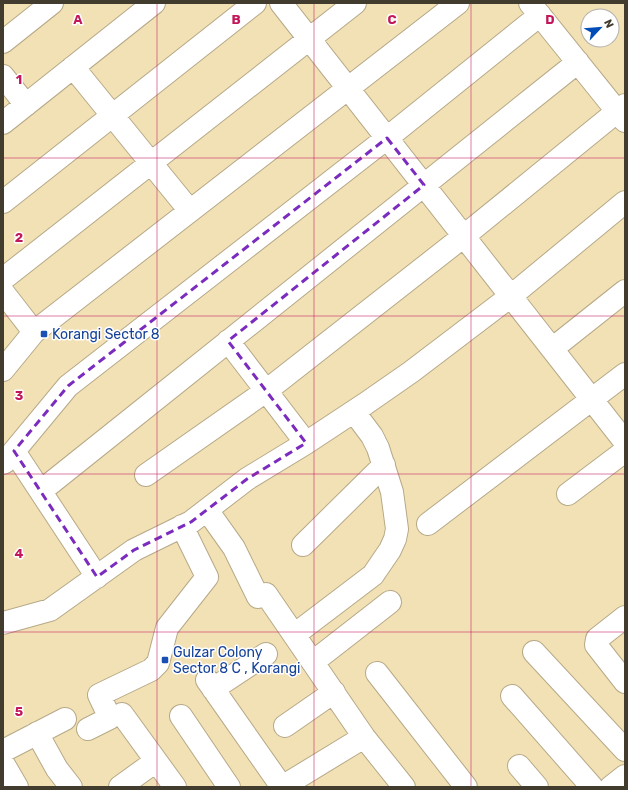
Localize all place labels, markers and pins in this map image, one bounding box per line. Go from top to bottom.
place label: Korangi Sector 8 [52,326,160,343]
marker: Korangi Sector 8 [39,329,49,339]
place label: Gulzar Colony Sector 8 C , Korangi [173,644,300,677]
marker: Gulzar Colony Sector 8 C , Korangi [160,655,170,665]

